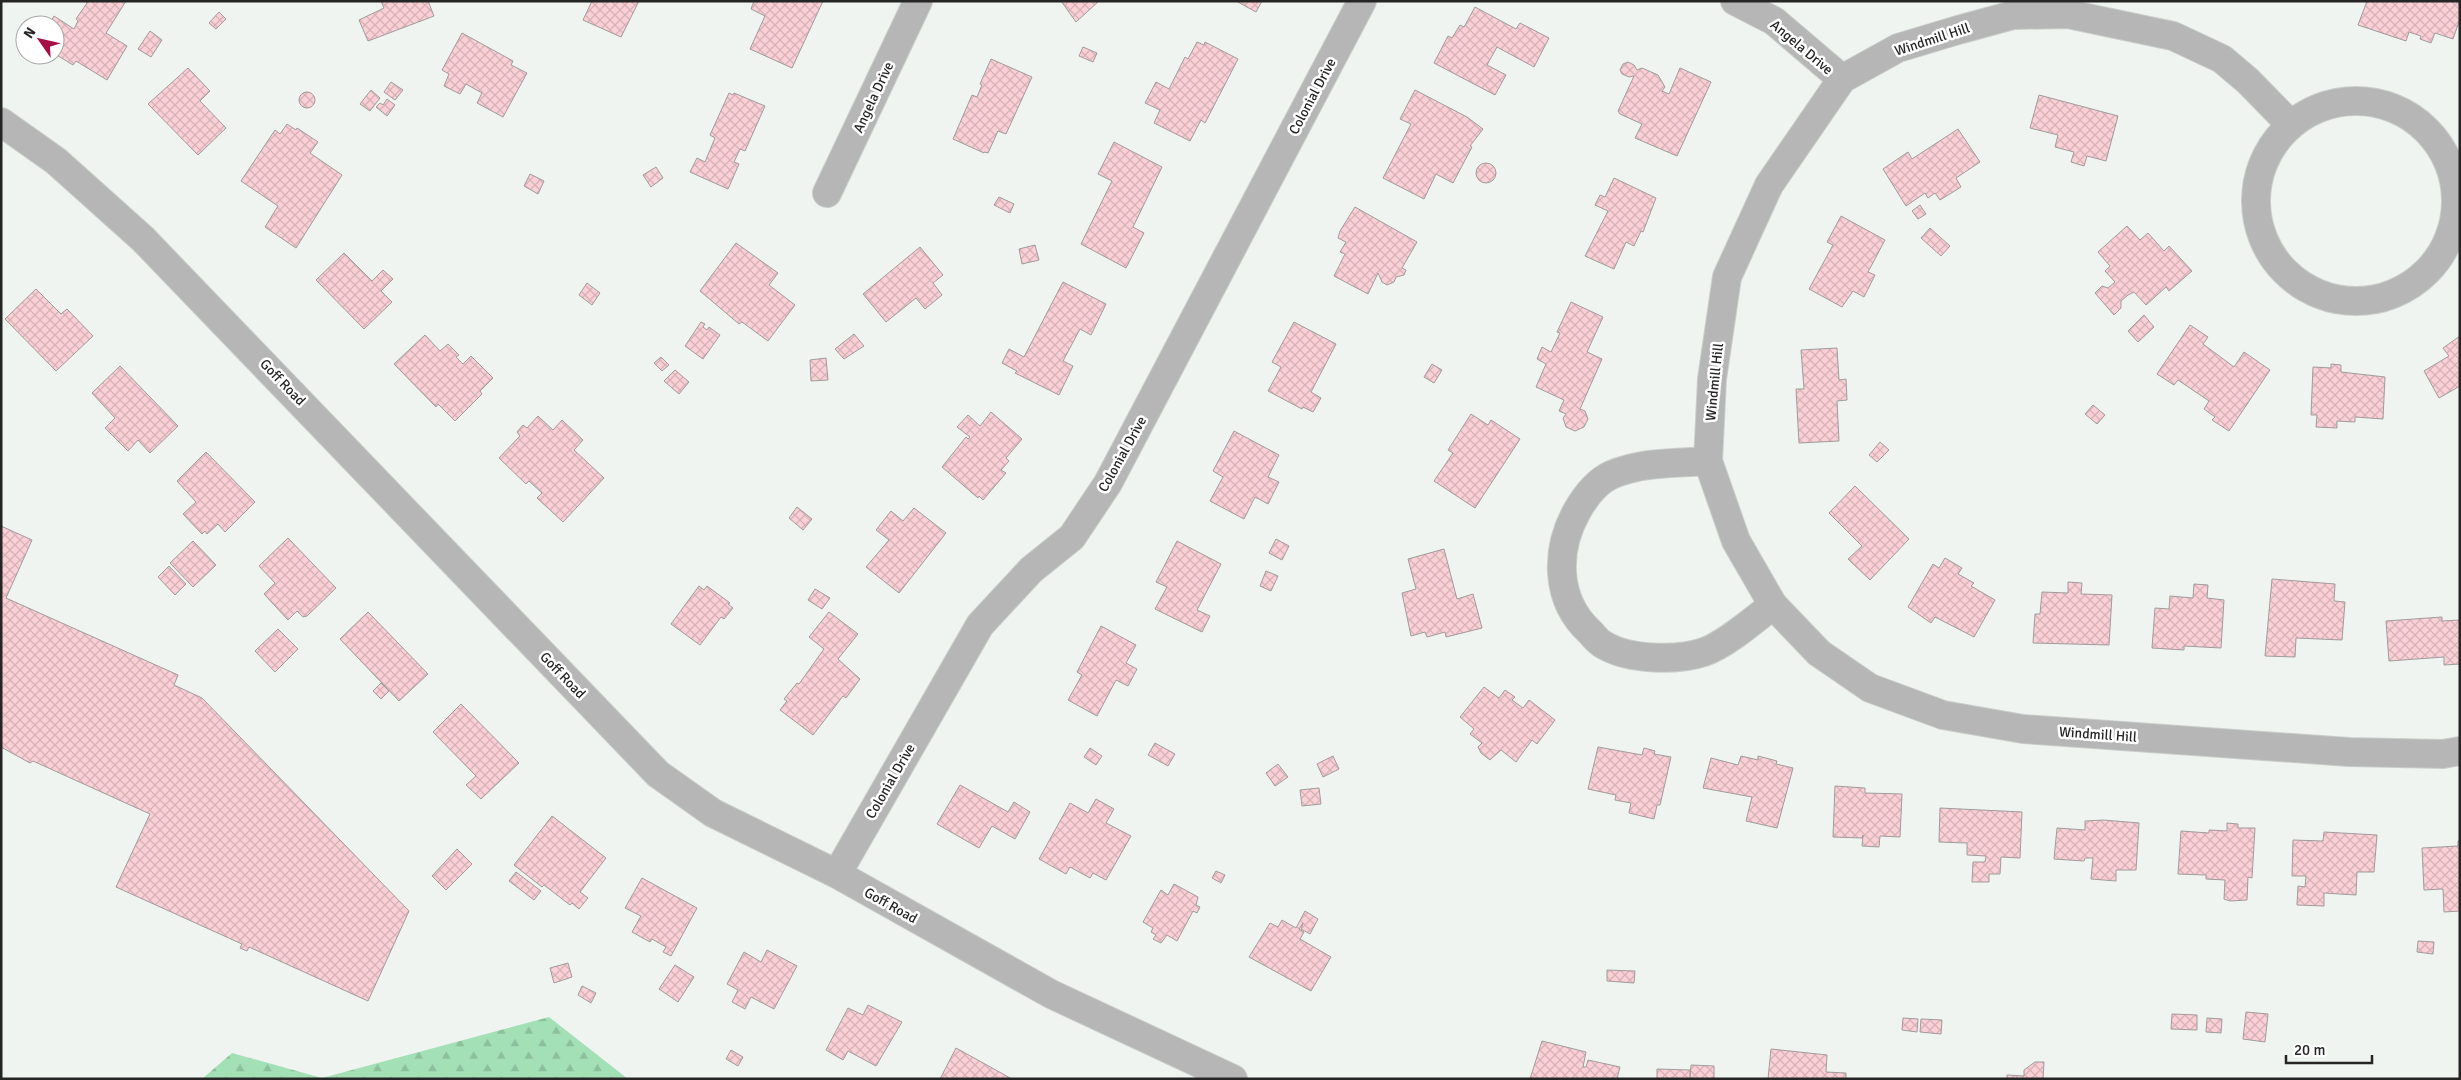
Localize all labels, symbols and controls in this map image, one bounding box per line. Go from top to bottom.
north arrow [15,15,65,65]
street label: Angela Drive [1767,16,1836,78]
street label: Windmill Hill [1892,19,1972,60]
text: N [20,24,39,42]
street label: Colonial Drive [1285,55,1340,137]
street label: Angela Drive [850,59,897,135]
street label: Windmill Hill [1702,342,1727,422]
street label: Goff Road [256,356,309,409]
street label: Colonial Drive [1095,413,1150,495]
street label: Goff Road [536,649,589,702]
street label: Windmill Hill [2058,723,2138,746]
street label: Colonial Drive [862,741,919,822]
street label: Goff Road [861,884,920,927]
scale bar [2286,1032,2372,1064]
text: 20 m [2294,1041,2325,1059]

